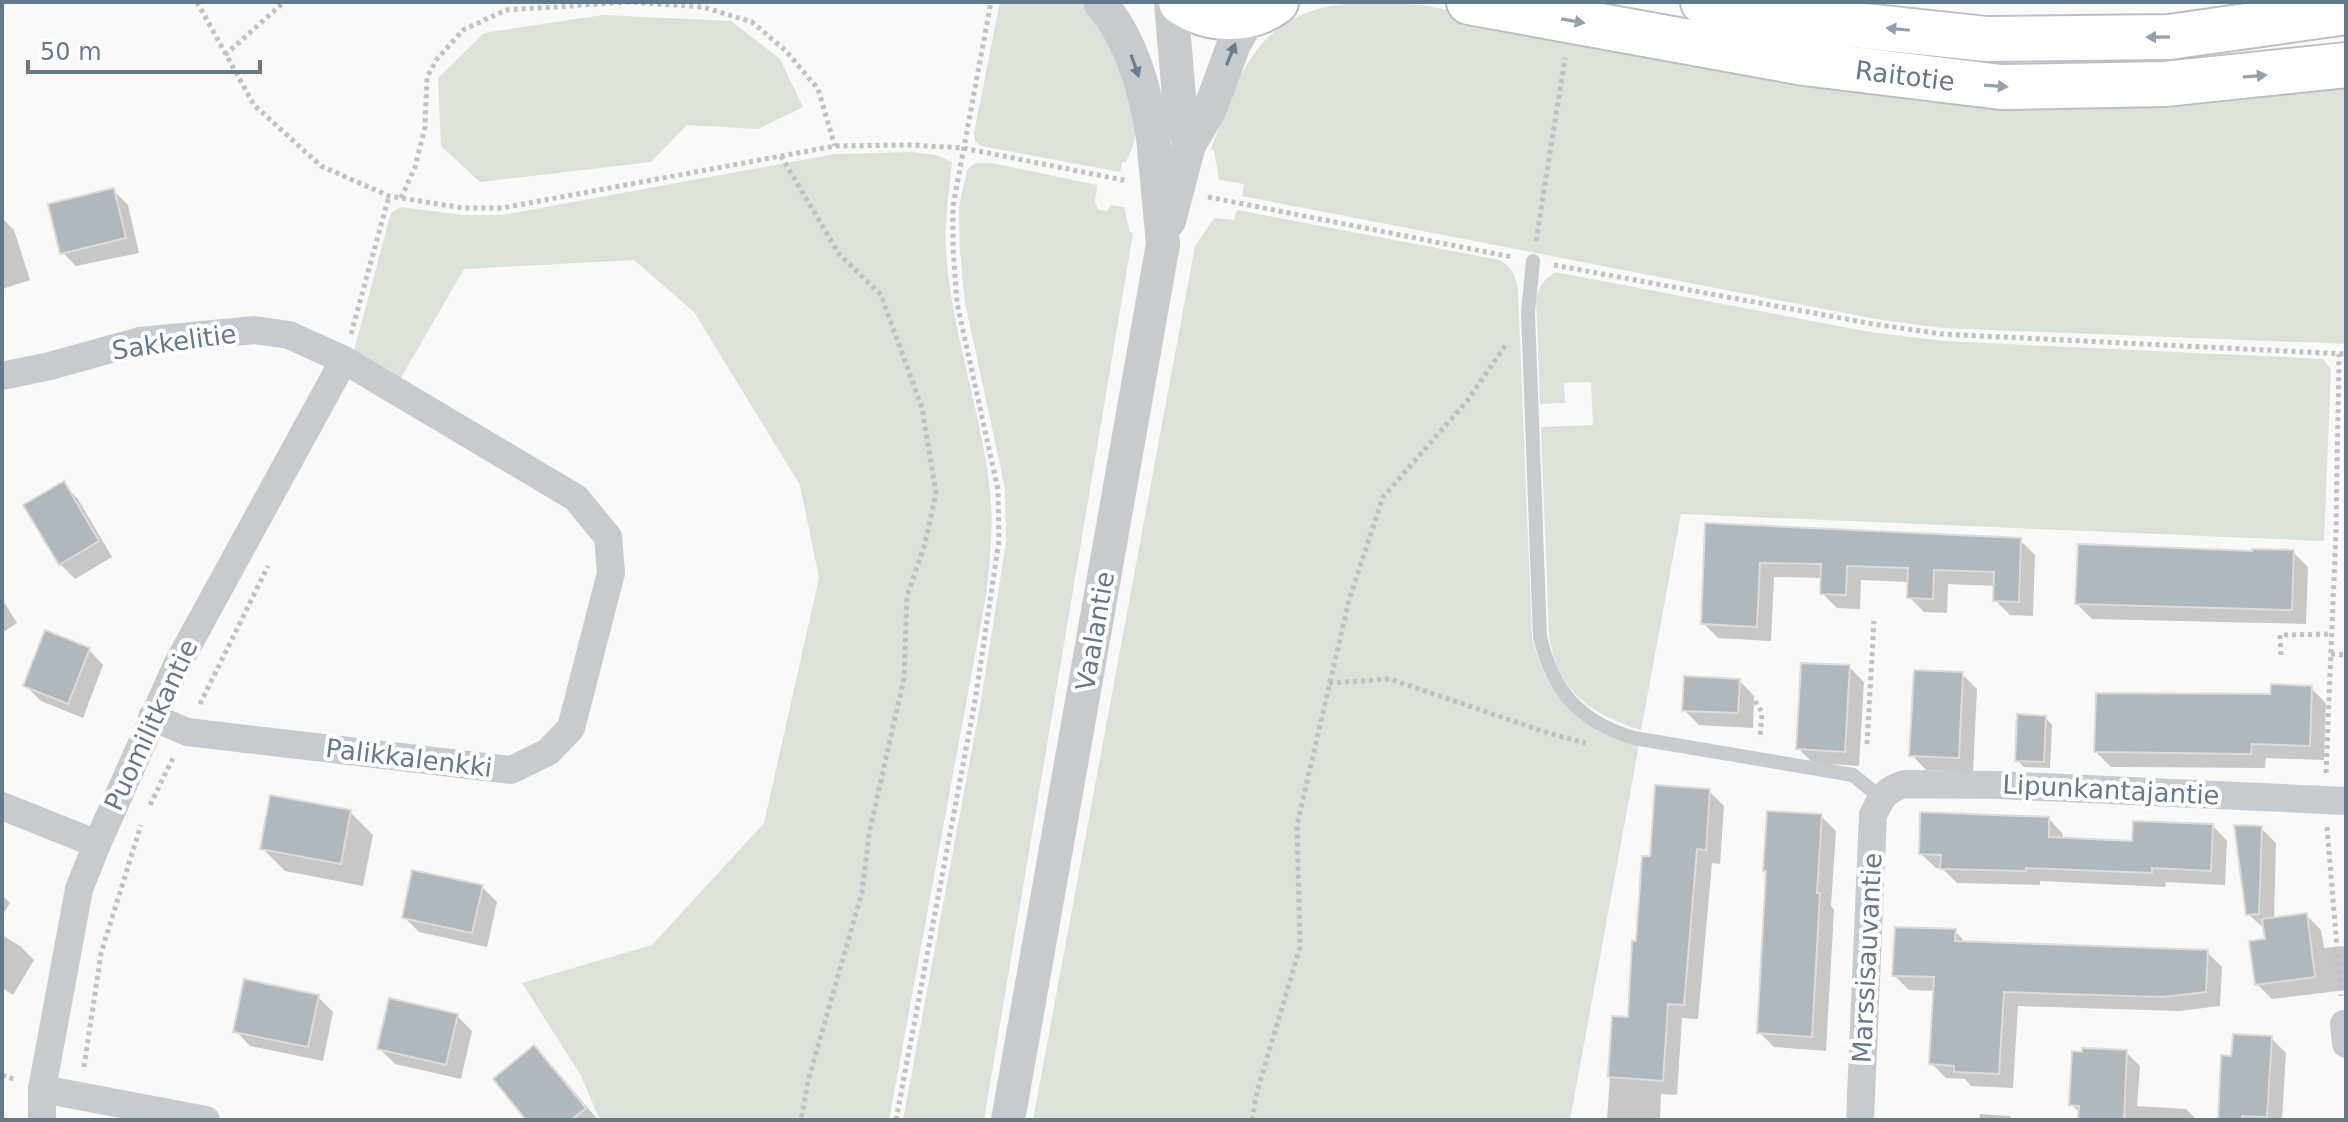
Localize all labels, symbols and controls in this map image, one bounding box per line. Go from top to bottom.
one-way arrow [1561,16,1586,28]
one-way arrow [1885,23,1910,36]
scale bar [28,24,260,74]
one-way arrow [2145,30,2170,43]
text: 50 m [40,38,102,66]
one-way arrow [1225,42,1238,66]
one-way arrow [1130,54,1142,78]
street label: Raitotie [1853,55,1957,97]
one-way arrow [2243,69,2268,82]
one-way arrow [1984,80,2009,93]
street label: Sakkelitie [110,318,238,366]
street label: Vaalantie [1070,569,1120,693]
street label: Puomilitkantie [98,635,204,815]
street label: Palikkalenkki [324,733,494,783]
street label: Lipunkantajantie [2002,769,2220,811]
street label: Marssisauvantie [1847,852,1887,1064]

